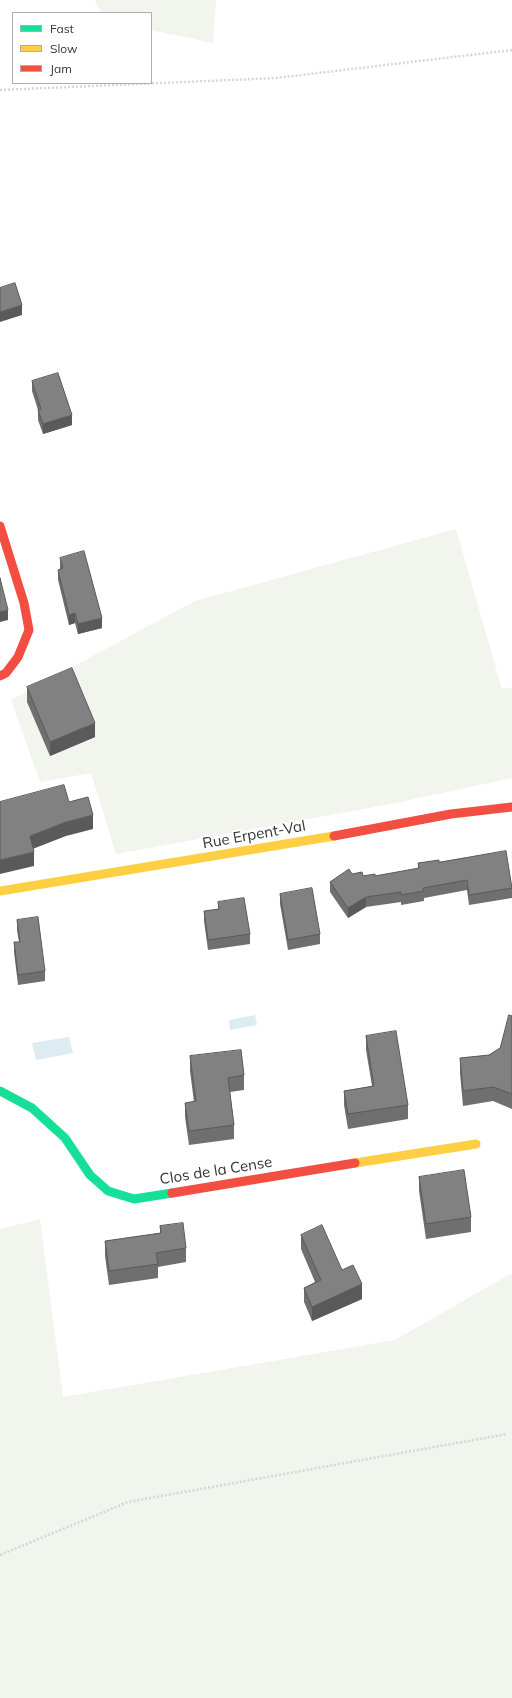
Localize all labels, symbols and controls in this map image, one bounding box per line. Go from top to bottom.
legend [12,12,152,84]
text: Fast [50,21,74,36]
text: Slow [50,41,78,56]
text: Jam [50,61,72,76]
street label: Rue Erpent-Val [201,817,307,853]
street label: Clos de la Cense [158,1153,274,1189]

